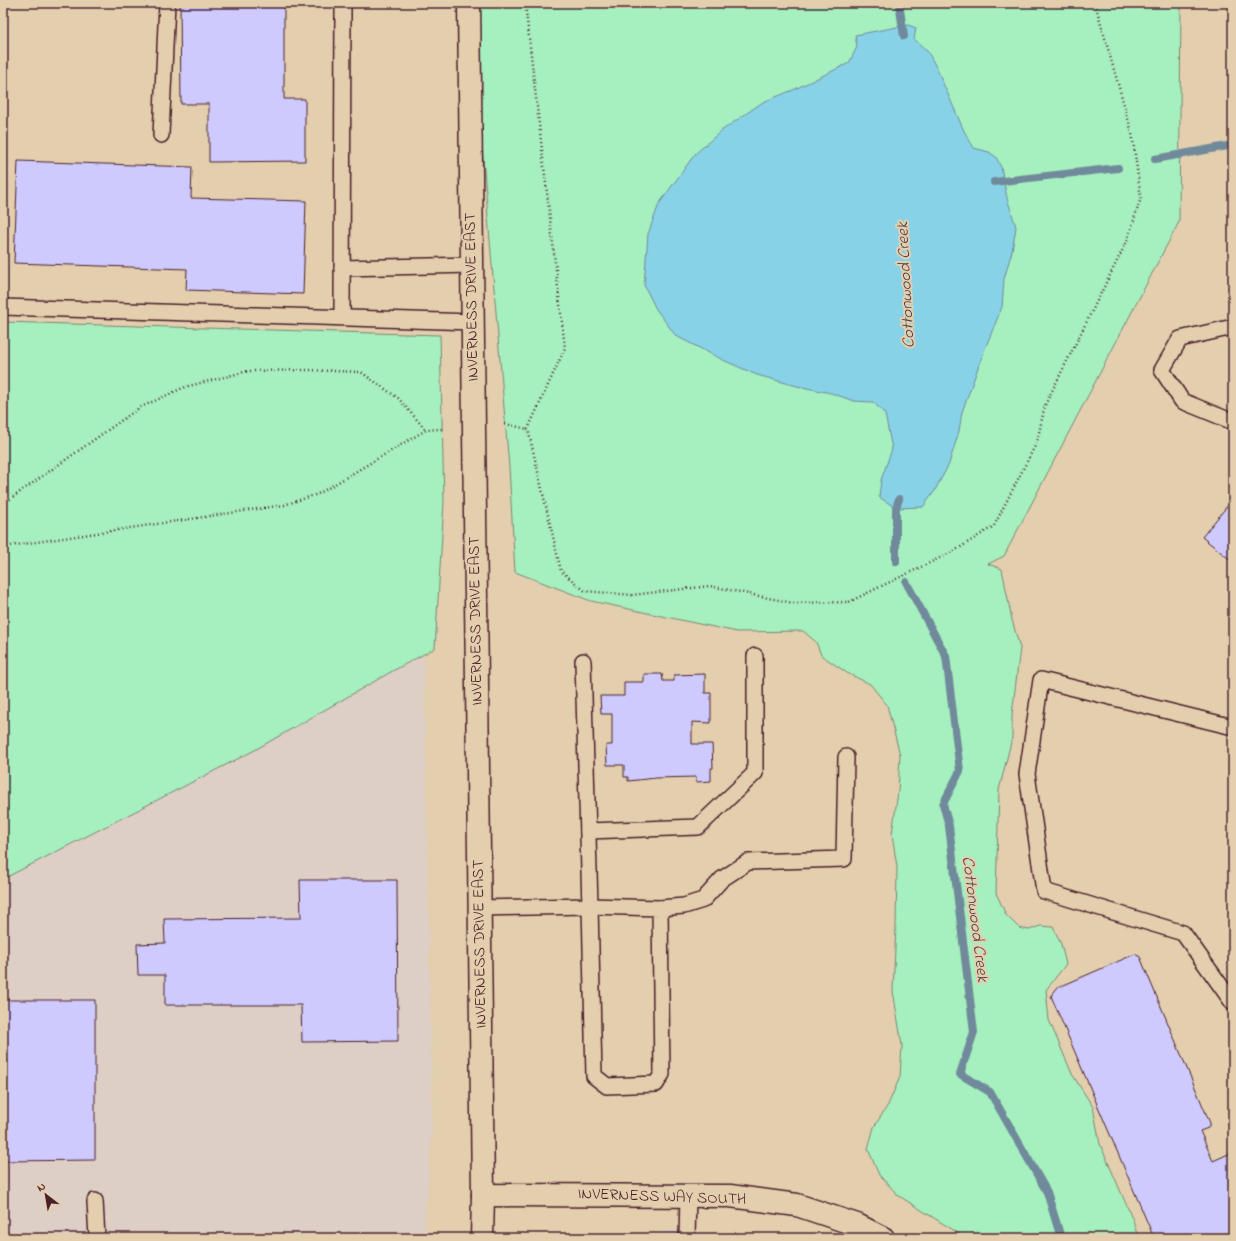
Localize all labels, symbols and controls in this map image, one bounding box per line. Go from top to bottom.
street label: INVERNESS DRIVE EAST [459,212,485,382]
water label: Cottonwood Creek [890,220,922,349]
street label: INVERNESS DRIVE EAST [463,536,489,706]
water label: Cottonwood Creek [955,855,995,985]
street label: INVERNESS DRIVE EAST [467,859,493,1029]
north arrow [26,1175,66,1215]
text: N [34,1179,49,1196]
street label: INVERNESS WAY SOUTH [577,1182,747,1212]

